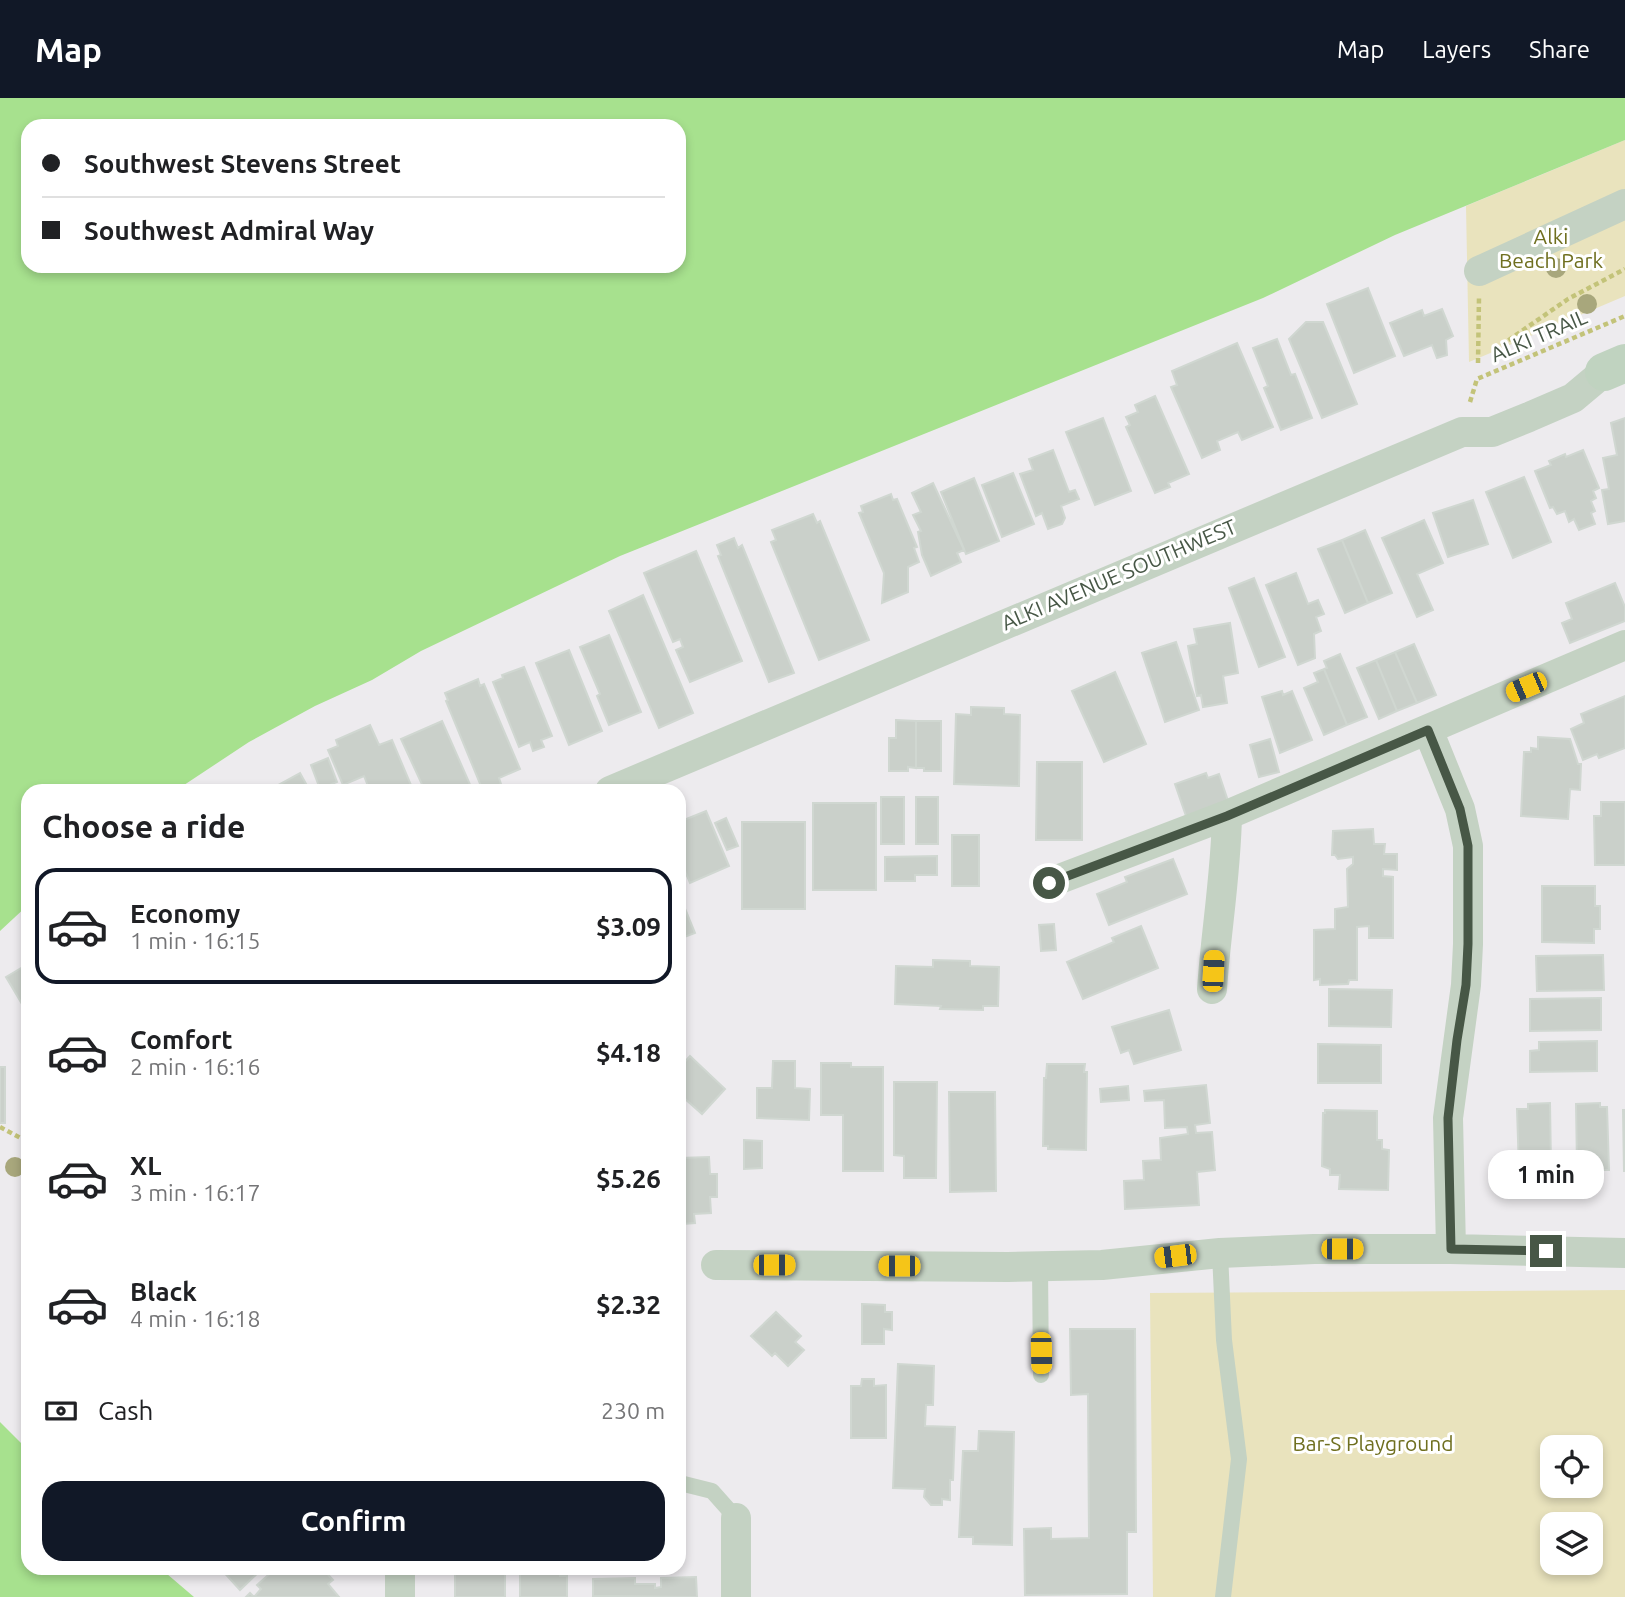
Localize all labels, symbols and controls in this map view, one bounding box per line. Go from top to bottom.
text: Map [35,31,102,68]
text: Map [1337,36,1384,63]
text: Layers [1422,36,1491,63]
text: Share [1529,36,1590,63]
text: Southwest Stevens Street [84,149,401,178]
text: Southwest Admiral Way [84,216,374,245]
park label: Alki Beach Park [1499,224,1603,272]
street label: ALKI TRAIL [1487,304,1591,366]
street label: ALKI AVENUE SOUTHWEST [998,514,1240,634]
car [1503,669,1550,705]
text: Choose a ride [42,808,245,844]
route start [1033,867,1065,899]
icon: car [46,895,109,958]
text: Economy [130,899,240,928]
text: $3.09 [596,912,661,941]
text: 1 min · 16:15 [130,928,261,953]
car [1202,949,1225,993]
icon: car [46,1021,109,1084]
text: Comfort [130,1025,233,1054]
text: $4.18 [596,1038,661,1067]
text: 2 min · 16:16 [130,1054,261,1079]
icon: car [46,1147,109,1210]
callout: 1 min [1488,1150,1604,1198]
text: XL [130,1151,161,1180]
text: 1 min [1517,1162,1575,1187]
text: $5.26 [596,1164,661,1193]
text: 3 min · 16:17 [130,1180,261,1205]
route end [1530,1235,1562,1267]
car [1322,1239,1364,1260]
car [1153,1243,1198,1269]
car [754,1255,796,1276]
car [879,1256,921,1277]
icon: car [46,1273,109,1336]
text: Black [130,1277,197,1306]
text: $2.32 [596,1290,661,1319]
text: 4 min · 16:18 [130,1306,261,1331]
car [1031,1332,1052,1374]
icon: cash [42,1392,80,1430]
text: Cash [98,1396,153,1425]
text: 230 m [601,1398,665,1423]
park label: Bar-S Playground [1292,1431,1454,1455]
map controls [1540,1435,1603,1575]
button: locate [1540,1435,1603,1498]
button: Confirm [42,1481,665,1561]
button: layers [1540,1512,1603,1575]

